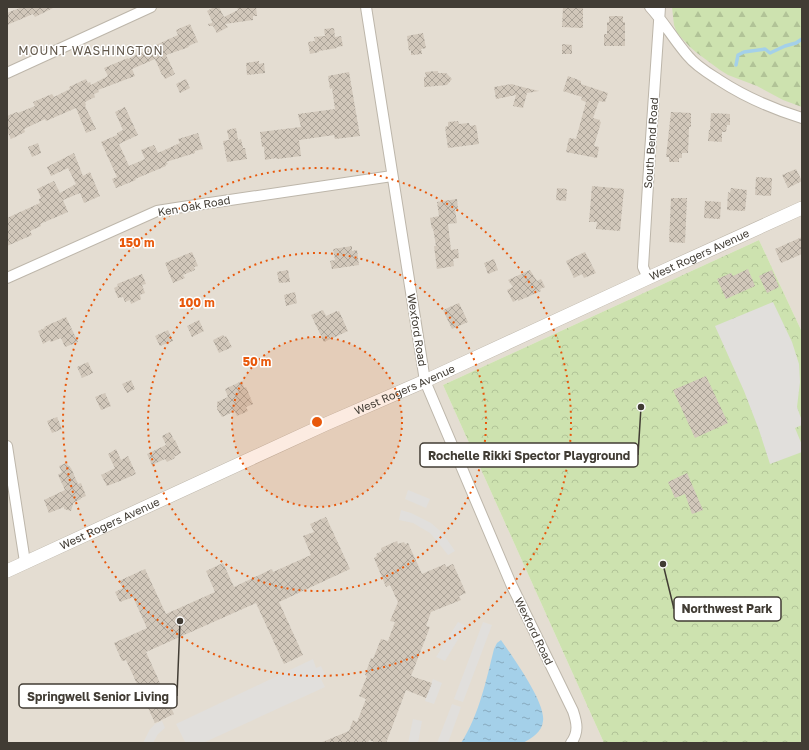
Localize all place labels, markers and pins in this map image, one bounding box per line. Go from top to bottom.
centre of rings [310,415,324,429]
callout: Rochelle Rikki Spector Playground [420,443,638,467]
callout: Northwest Park [674,597,781,621]
callout: Springwell Senior Living [19,684,177,708]

